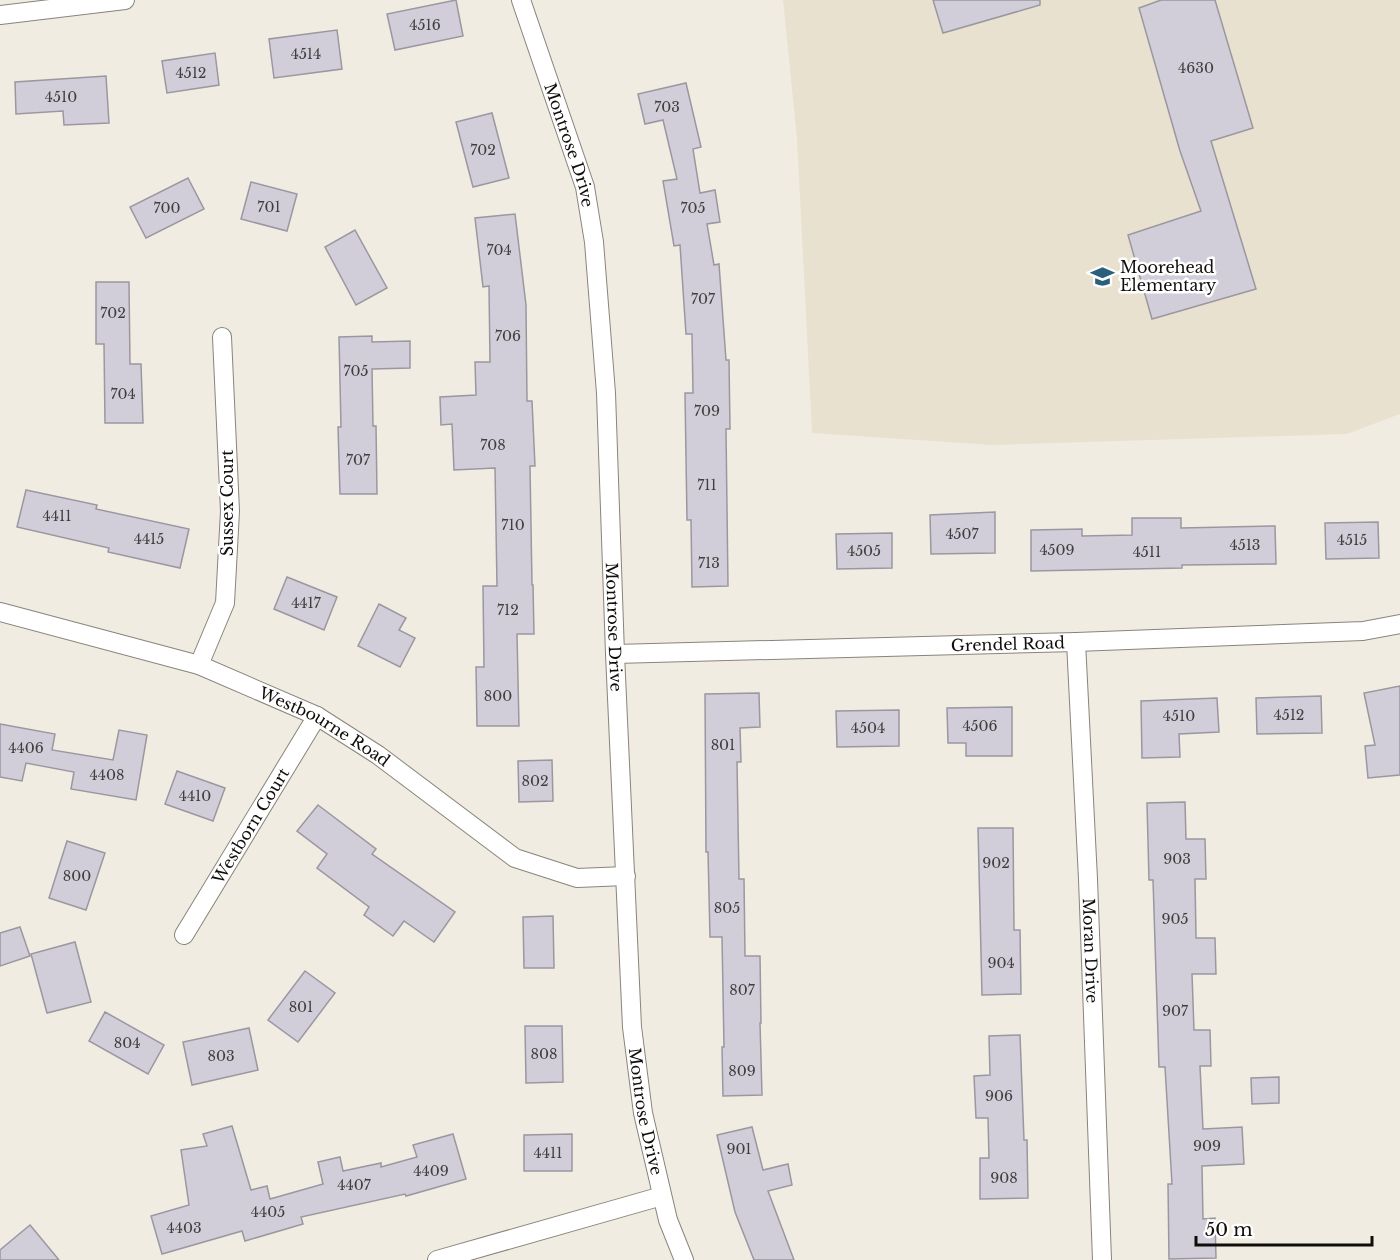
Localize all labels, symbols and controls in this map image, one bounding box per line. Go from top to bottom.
house number: 4516 [409,16,441,34]
house number: 4514 [291,45,321,63]
house number: 4630 [1178,59,1214,77]
house number: 4512 [175,64,207,82]
street label: Montrose Drive [540,80,598,208]
house number: 4510 [45,88,77,106]
house number: 703 [654,98,680,116]
house number: 702 [470,141,496,159]
house number: 701 [257,198,281,216]
house number: 700 [153,199,181,217]
house number: 705 [681,199,706,217]
house number: 704 [486,241,512,259]
place label: Moorehead Elementary [1120,257,1217,295]
school or university icon: Moorehead Elementary [1089,263,1115,289]
house number: 707 [691,290,716,308]
house number: 702 [100,304,126,322]
house number: 706 [495,327,521,345]
house number: 705 [344,362,369,380]
house number: 704 [110,385,136,403]
house number: 709 [694,402,720,420]
house number: 708 [480,436,506,454]
street label: Sussex Court [217,450,237,556]
house number: 707 [346,451,371,469]
house number: 711 [697,476,717,494]
house number: 4411 [43,507,71,525]
house number: 710 [501,516,525,534]
house number: 4507 [945,525,980,543]
house number: 4415 [134,530,164,548]
house number: 4515 [1337,531,1367,549]
house number: 4513 [1229,536,1261,554]
house number: 4509 [1039,541,1075,559]
house number: 4505 [847,542,881,560]
house number: 4511 [1133,543,1161,561]
house number: 713 [698,554,720,572]
street label: Montrose Drive [602,562,627,692]
house number: 4417 [291,594,322,612]
house number: 712 [497,601,519,619]
street label: Grendel Road [951,632,1065,655]
street label: Westbourne Road [255,682,394,771]
house number: 800 [484,687,512,705]
house number: 4512 [1273,706,1305,724]
house number: 4510 [1163,707,1195,725]
house number: 4506 [962,717,998,735]
house number: 4504 [851,719,885,737]
house number: 801 [711,736,735,754]
house number: 4406 [8,739,44,757]
street label: Westborn Court [207,764,293,888]
house number: 4408 [90,766,124,784]
house number: 802 [521,772,549,790]
house number: 4410 [179,787,211,805]
house number: 903 [1163,850,1191,868]
house number: 902 [982,854,1010,872]
house number: 800 [63,867,91,885]
street label: Moran Drive [1079,898,1103,1004]
house number: 805 [714,899,740,917]
house number: 905 [1162,910,1189,928]
house number: 904 [987,954,1015,972]
house number: 807 [729,981,756,999]
house number: 801 [289,998,313,1016]
house number: 907 [1162,1002,1189,1020]
house number: 804 [114,1034,140,1052]
house number: 808 [531,1045,557,1063]
street label: Montrose Drive [625,1046,667,1177]
house number: 803 [207,1047,235,1065]
house number: 809 [728,1062,756,1080]
house number: 906 [985,1087,1013,1105]
house number: 909 [1193,1137,1221,1155]
house number: 901 [726,1140,752,1158]
house number: 4411 [534,1144,562,1162]
house number: 4409 [413,1162,449,1180]
house number: 908 [990,1169,1018,1187]
house number: 4407 [337,1176,372,1194]
house number: 4405 [251,1203,285,1221]
scale bar [1196,1209,1372,1247]
house number: 4403 [167,1219,202,1237]
text: 50 m [1205,1219,1253,1241]

